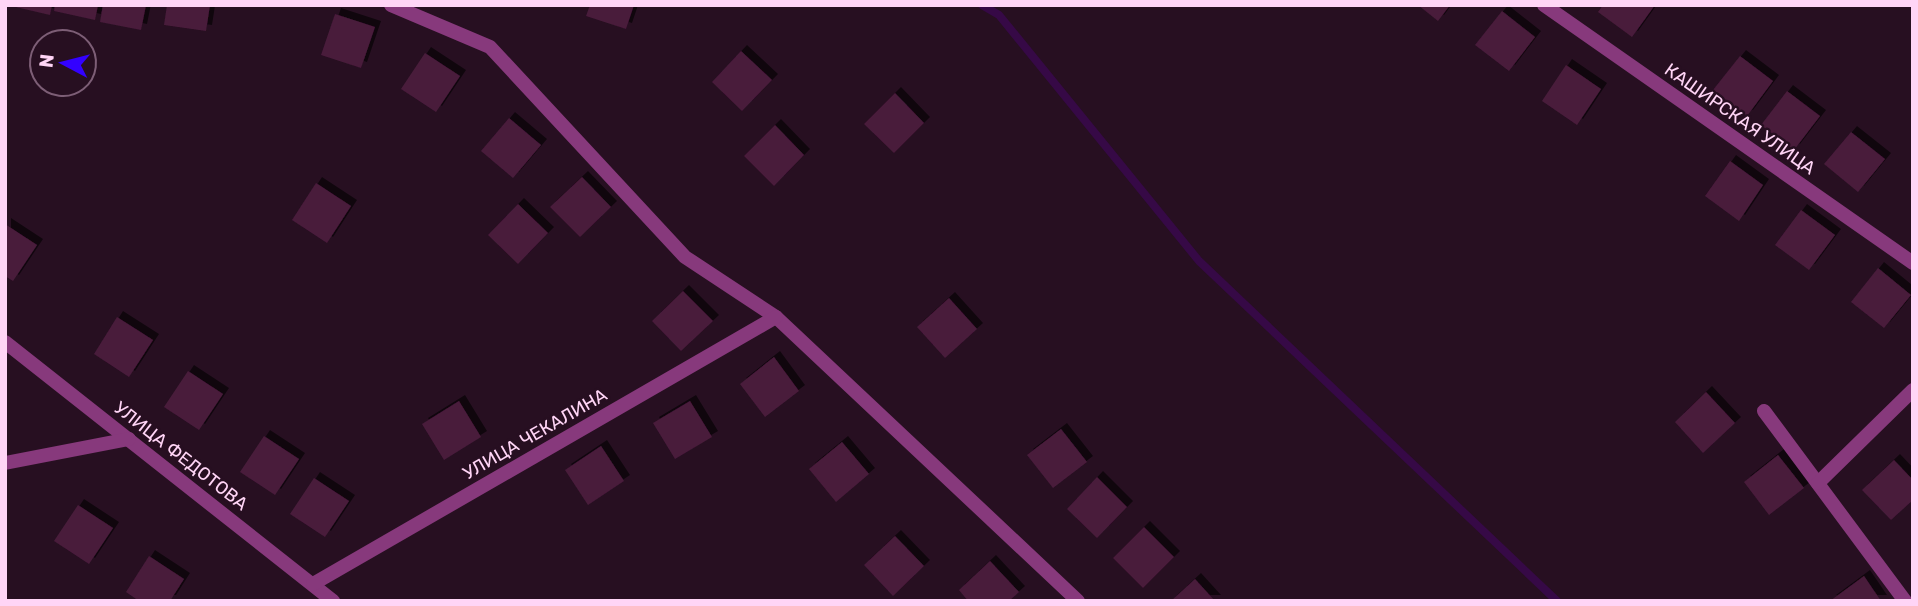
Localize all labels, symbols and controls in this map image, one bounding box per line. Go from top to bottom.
north arrow [28,28,98,98]
text: N [34,53,59,69]
street label: КАШИРСКАЯ УЛИЦА [1660,59,1820,179]
street label: УЛИЦА ЧЕКАЛИНА [459,384,611,484]
street label: УЛИЦА ФЕДОТОВА [110,397,252,515]

